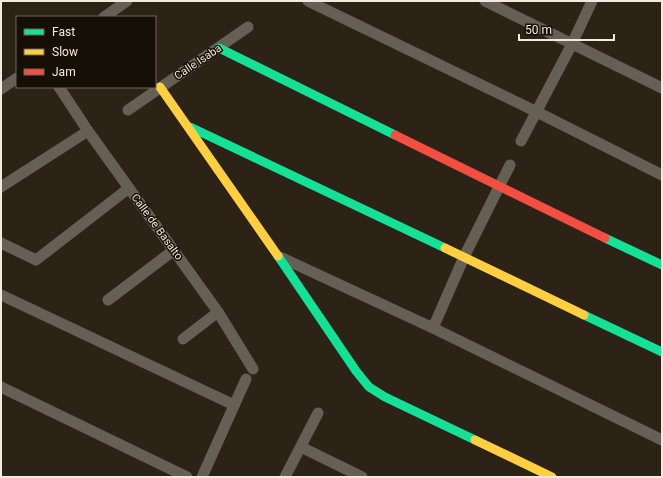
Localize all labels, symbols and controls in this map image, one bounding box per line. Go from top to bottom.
legend [16,16,156,88]
scale bar [519,16,614,42]
text: 50 m [525,23,552,37]
text: Fast [52,25,75,39]
street label: Calle Isaba [172,42,224,82]
text: Slow [52,45,78,59]
text: Jam [52,65,76,79]
street label: Calle de Basalto [129,191,185,263]

